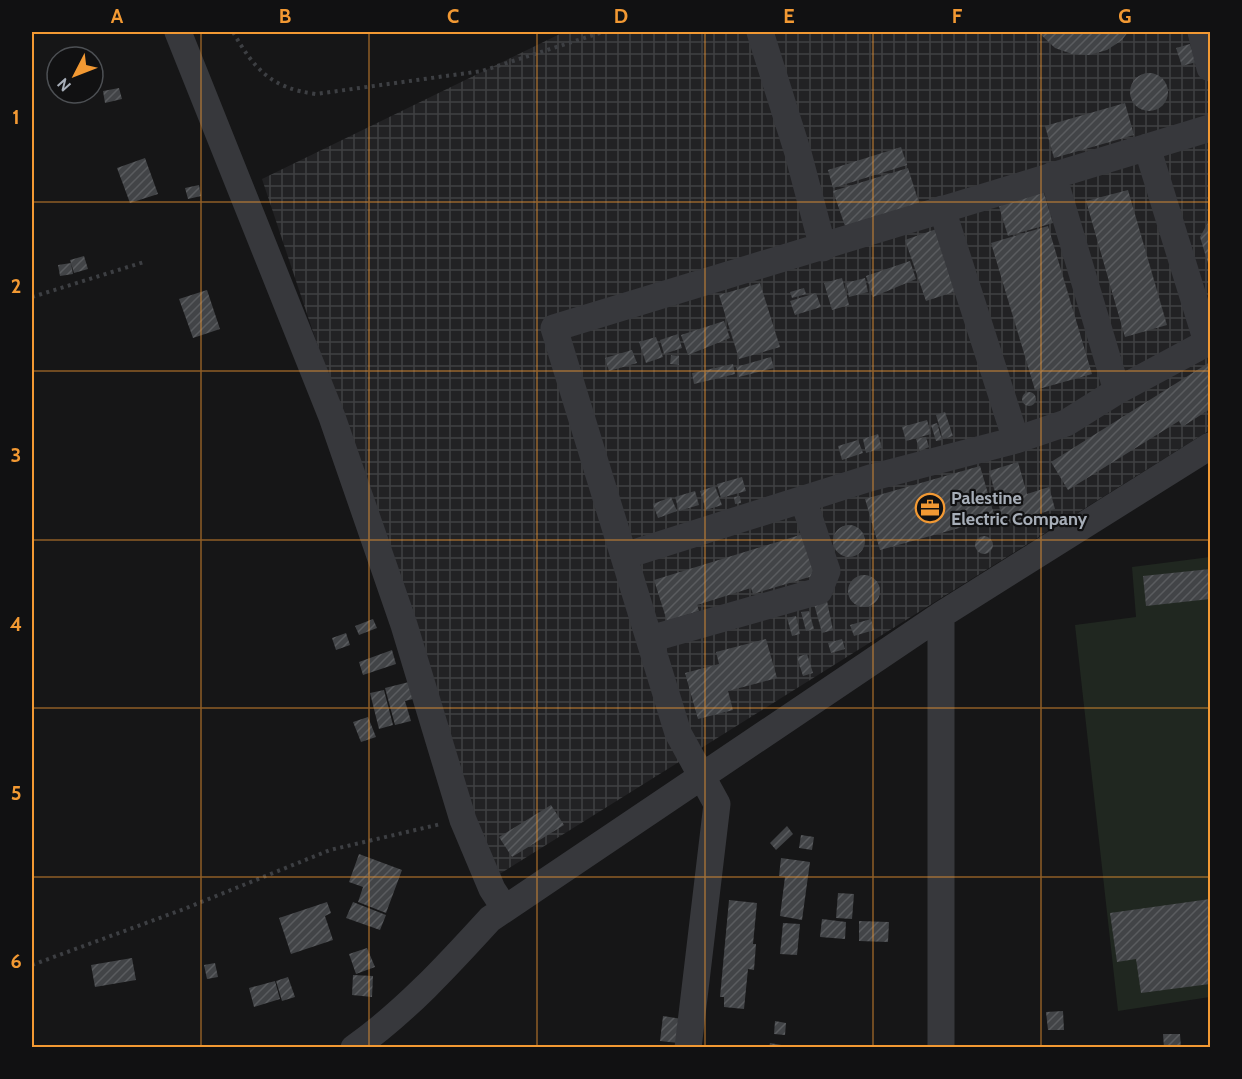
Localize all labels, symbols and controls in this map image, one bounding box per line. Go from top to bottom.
text: A [111,4,124,28]
text: B [279,4,291,28]
text: C [447,4,459,28]
text: D [614,4,628,28]
text: E [783,4,795,28]
text: F [952,4,963,28]
text: G [1118,4,1132,28]
north arrow [45,45,105,105]
text: N [53,74,75,95]
text: 1 [12,105,20,129]
text: 2 [11,274,21,298]
text: 3 [11,443,21,467]
place label: Palestine Electric Company [951,487,1088,530]
office icon: Palestine Electric Company [914,492,946,524]
text: 4 [10,612,22,636]
text: 5 [11,781,21,805]
text: 6 [10,949,22,973]

